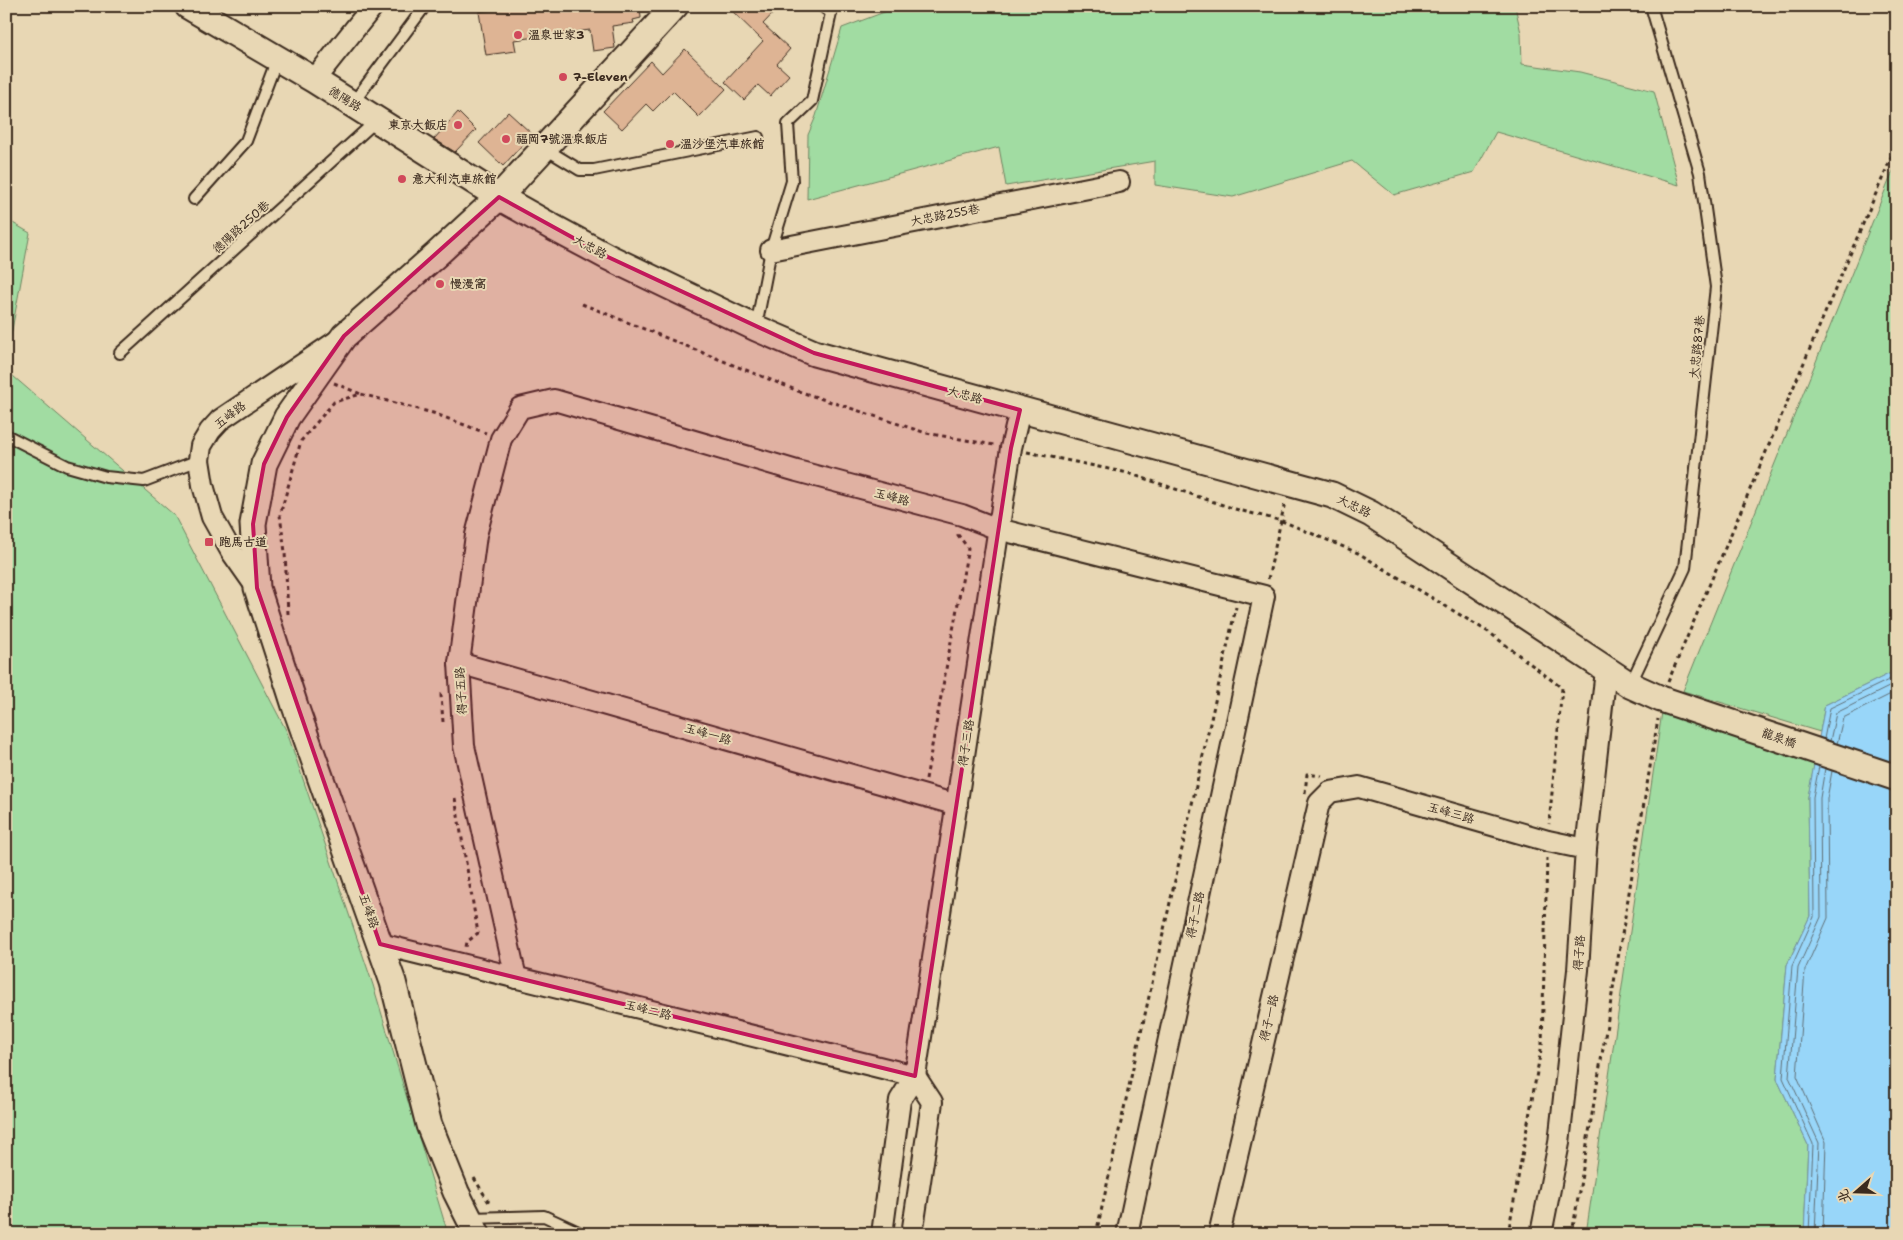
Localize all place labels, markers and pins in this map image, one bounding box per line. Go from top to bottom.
place label: 溫泉世家3 [528,27,584,43]
marker: 溫泉世家3 [512,29,524,41]
place label: 7-Eleven [573,69,628,85]
marker: 7-Eleven [557,71,569,83]
place label: 東京大飯店 [388,117,448,133]
marker: 東京大飯店 [452,119,464,131]
place label: 福岡7號溫泉飯店 [516,131,608,147]
marker: 福岡7號溫泉飯店 [500,133,512,145]
place label: 溫沙堡汽車旅館 [680,136,765,152]
marker: 溫沙堡汽車旅館 [664,138,676,150]
place label: 意大利汽車旅館 [412,171,497,187]
marker: 意大利汽車旅館 [396,173,408,185]
place label: 慢漫窩 [450,276,486,292]
marker: 慢漫窩 [434,278,446,290]
place label: 跑馬古道 [219,534,267,550]
marker: 跑馬古道 [203,536,215,548]

